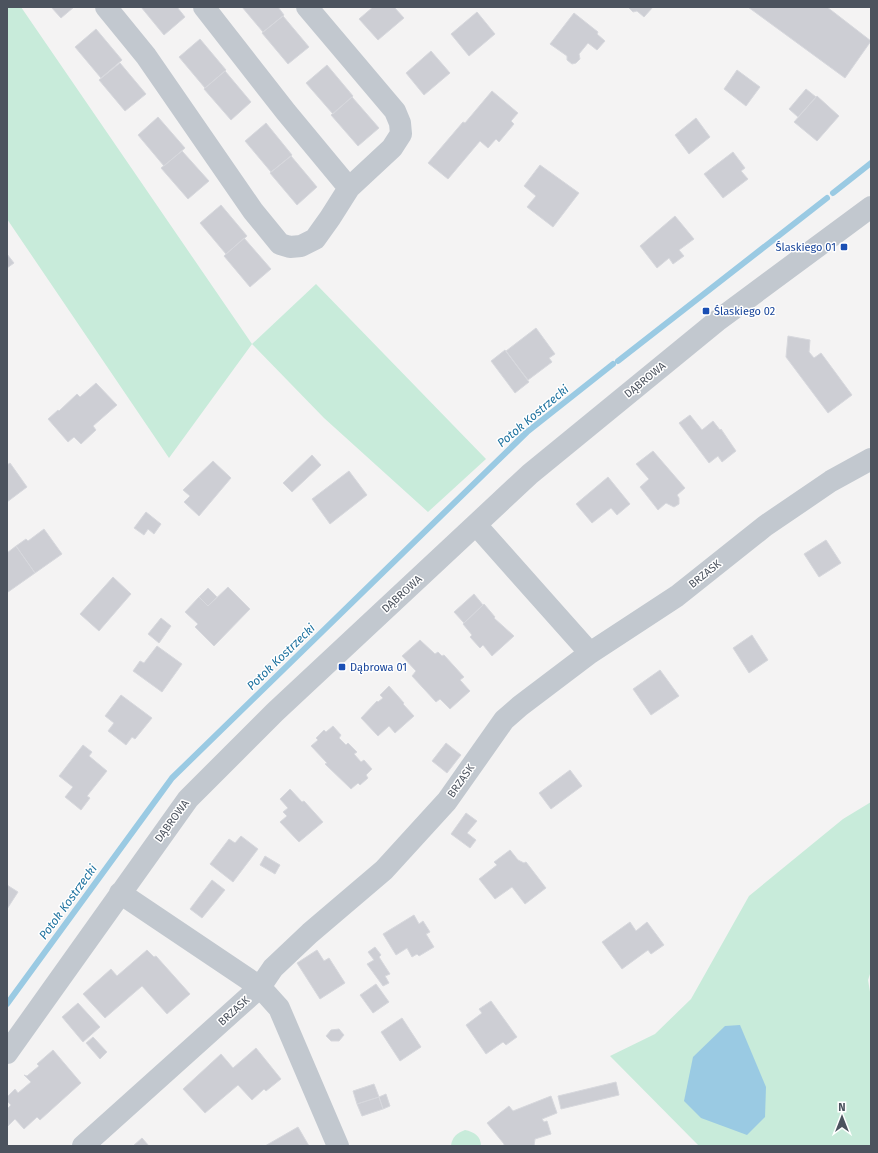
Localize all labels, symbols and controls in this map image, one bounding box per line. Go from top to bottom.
place label: Ślaskiego 01 [776,240,836,254]
marker: Ślaskiego 01 [839,242,849,252]
place label: Ślaskiego 02 [714,304,775,318]
marker: Ślaskiego 02 [701,306,711,316]
street label: DĄBROWA [622,359,669,401]
water label: Potok Kostrzecki [494,382,572,450]
street label: BRZASK [686,557,724,591]
street label: DĄBROWA [379,572,425,615]
water label: Potok Kostrzecki [244,621,318,693]
place label: Dąbrowa 01 [350,661,407,674]
marker: Dąbrowa 01 [337,662,347,672]
street label: BRZASK [445,761,477,800]
street label: DĄBROWA [152,797,192,845]
water label: Potok Kostrzecki [36,861,100,942]
street label: BRZASK [216,993,253,1028]
north arrow [822,1097,862,1137]
text: N [838,1101,846,1114]

